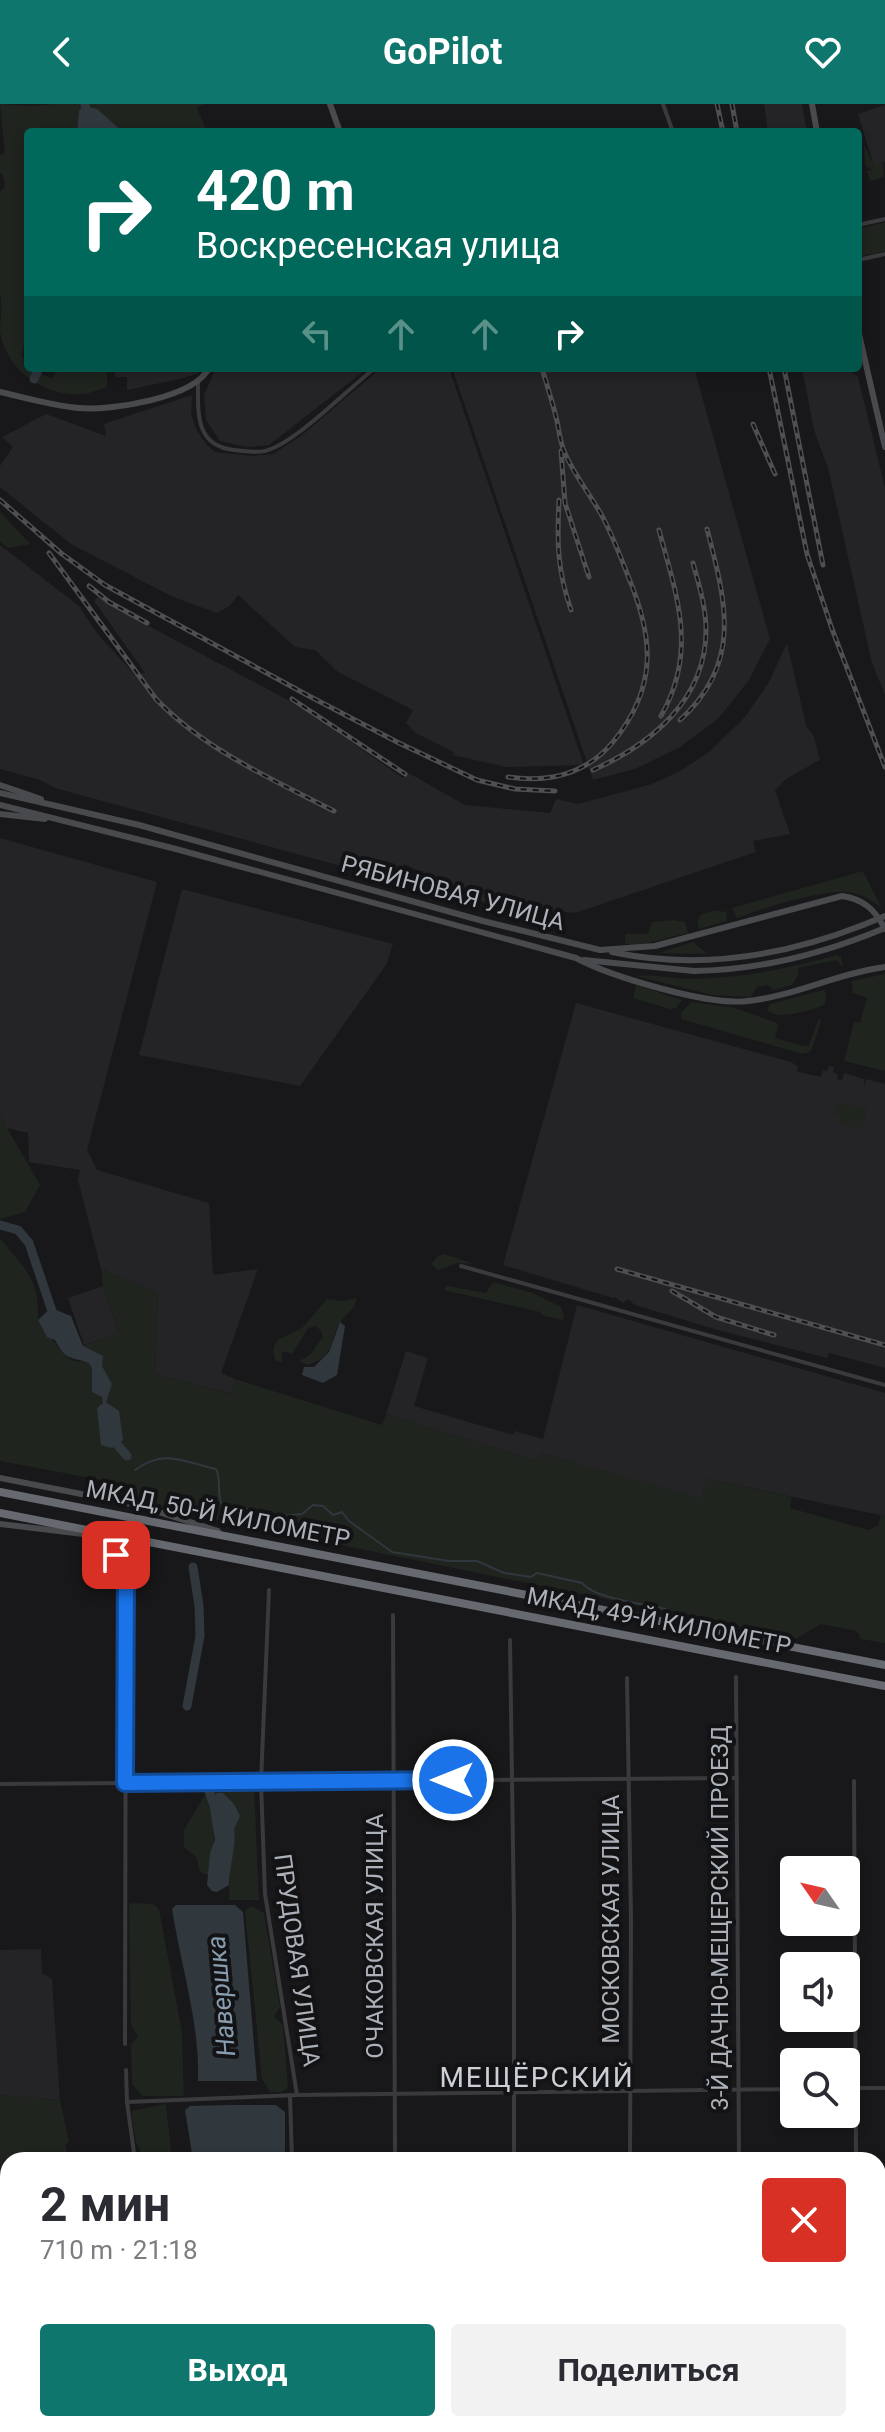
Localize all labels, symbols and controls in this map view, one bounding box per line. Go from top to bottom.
icon: back [40,30,84,74]
icon: heart [801,30,845,74]
text: GoPilot [383,31,502,73]
text: 420 m [196,158,355,224]
icon: right [64,160,168,264]
text: Воскресенская улица [196,225,561,267]
icon: left [295,312,339,356]
icon: ahead [379,312,423,356]
icon: ahead [463,312,507,356]
icon: right [547,312,591,356]
street label: РЯБИНОВАЯ УЛИЦА [338,850,568,936]
street label: МКАД, 50-Й КИЛОМЕТР [84,1475,352,1553]
pin [82,1521,150,1589]
icon: arrive [94,1533,138,1577]
street label: МКАД, 49-Й КИЛОМЕТР [525,1582,793,1660]
street label: 3-Й ДАЧНО-МЕЩЕРСКИЙ ПРОЕЗД [706,1725,734,2111]
position arrow [411,1738,495,1822]
street label: МОСКОВСКАЯ УЛИЦА [597,1794,625,2044]
street label: ОЧАКОВСКАЯ УЛИЦА [361,1813,389,2059]
street label: ПРУДОВАЯ УЛИЦА [268,1852,326,2068]
north arrow [780,1856,860,1936]
map controls [780,1856,860,2128]
water label: Навершка [201,1934,241,2058]
button: sound [780,1952,860,2032]
button: search [780,2048,860,2128]
district label: МЕЩЁРСКИЙ [439,2061,635,2094]
text: 2 мин [40,2176,170,2233]
button: close [762,2178,846,2262]
text: 710 m · 21:18 [40,2235,198,2265]
button: Выход [40,2324,435,2416]
button: Поделиться [451,2324,846,2416]

